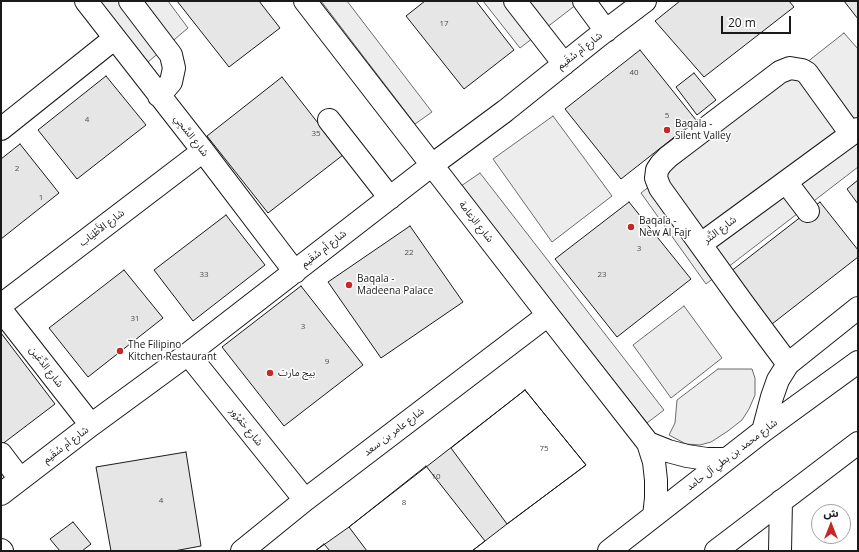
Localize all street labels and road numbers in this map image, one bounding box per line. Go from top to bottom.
street label: شارع أم سُقَيم [555,30,605,72]
street label: شارع السَّجِي [171,113,211,159]
street label: شارع الزعامة [456,199,496,245]
street label: شارع الأَطْيَاب [77,207,127,249]
street label: شارع النَّثر [701,214,739,246]
street label: شارع أم سُقَيم [299,228,349,270]
street label: شارع الدِّعَين [26,344,66,390]
street label: شارع حَمْرُور [227,405,265,449]
street label: شارع عامر بن سعد [361,405,427,459]
street label: شارع محمد بن بطي آل حامد [684,417,780,493]
street label: شارع أم سُقَيم [41,424,91,466]

